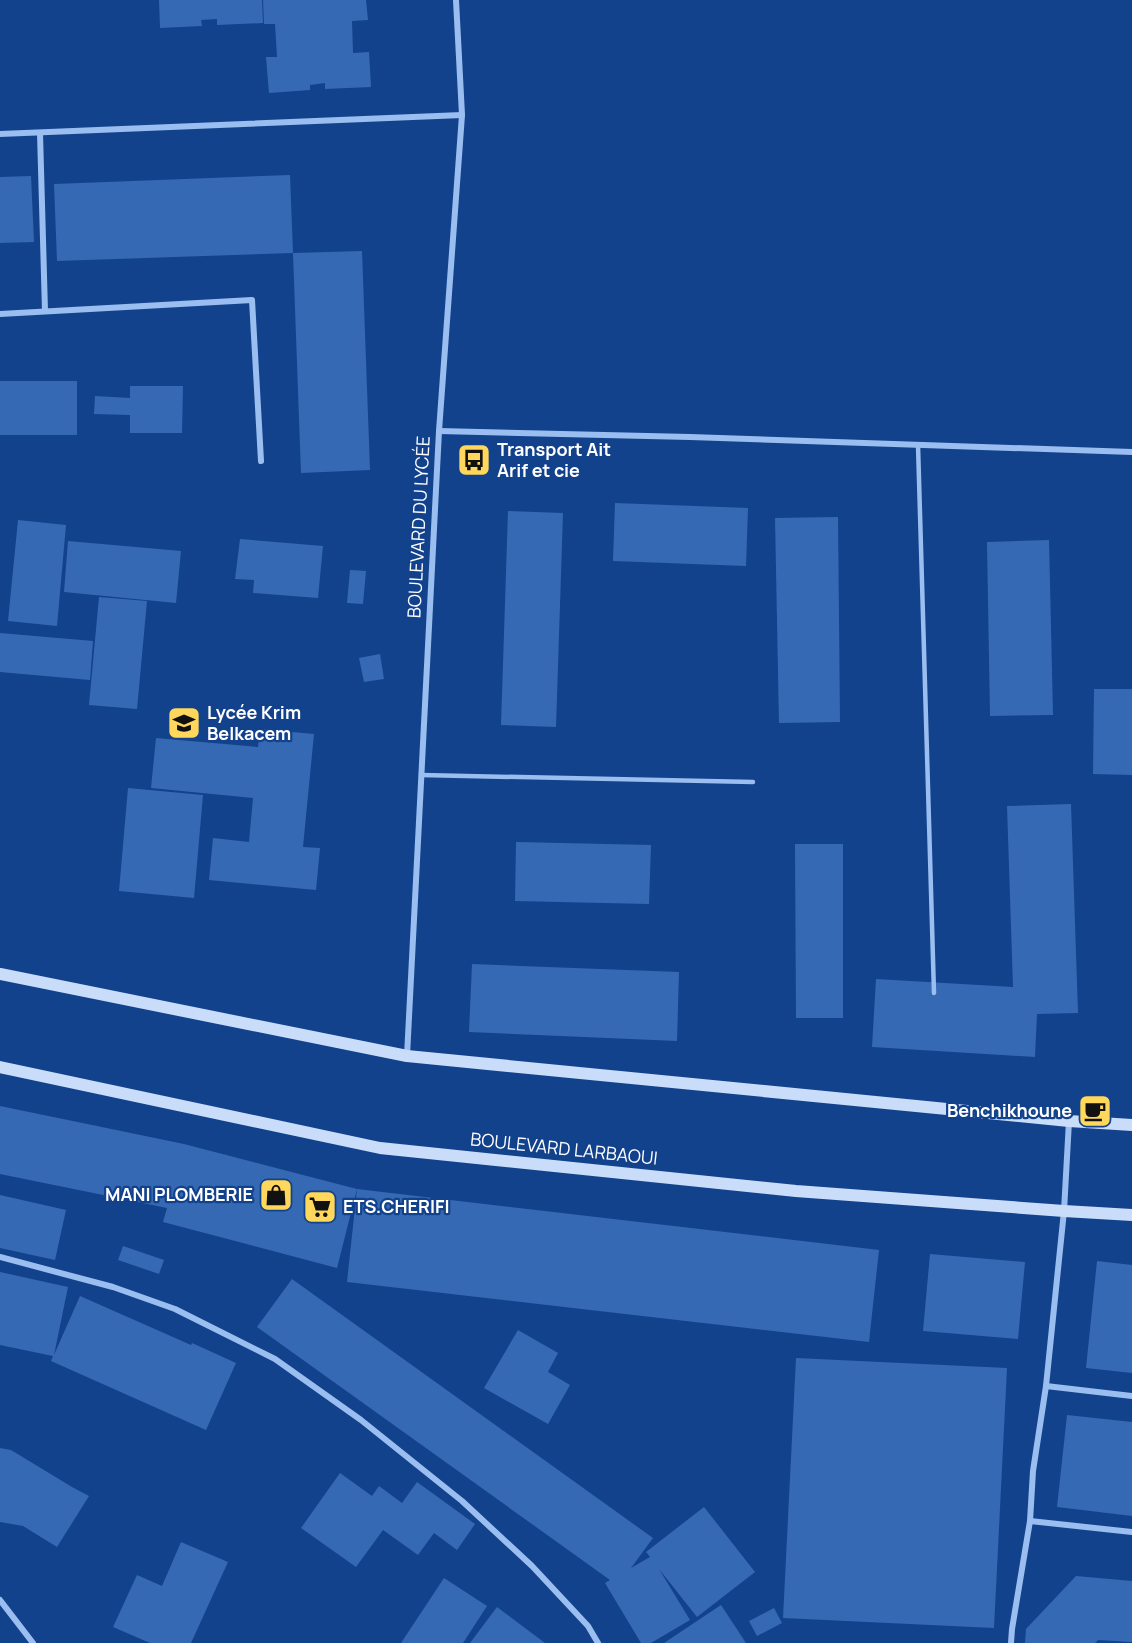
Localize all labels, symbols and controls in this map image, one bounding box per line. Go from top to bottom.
street label: BOULEVARD DU LYCÉE [401,435,435,619]
place label: Transport Ait Arif et cie [497,437,611,482]
bus stop icon: Transport Ait Arif et cie [456,442,492,478]
place label: Lycée Krim Belkacem [207,700,301,745]
school or university icon: Lycée Krim Belkacem [166,705,202,741]
cafe icon: Benchikhoune [1077,1093,1113,1129]
place label: Benchikhoune [947,1098,1072,1122]
street label: BOULEVARD LARBAOUI [469,1126,659,1170]
shop icon: MANI PLOMBERIE [258,1177,294,1213]
place label: MANI PLOMBERIE [105,1182,253,1206]
supermarket icon: ETS.CHERIFI [302,1189,338,1225]
place label: ETS.CHERIFI [343,1194,450,1218]

